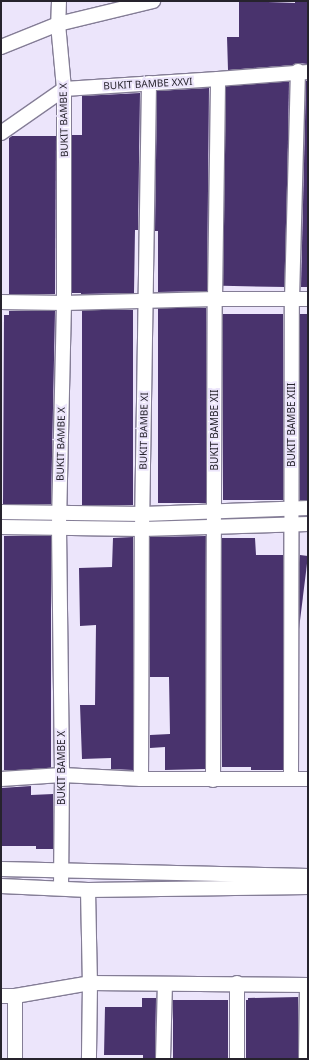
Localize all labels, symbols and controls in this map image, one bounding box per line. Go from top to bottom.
street label: BUKIT BAMBE XXVI [103,76,193,92]
street label: BUKIT BAMBE X [57,83,71,157]
street label: BUKIT BAMBE XIII [286,383,298,467]
street label: BUKIT BAMBE XII [209,390,221,470]
street label: BUKIT BAMBE XI [137,392,151,470]
street label: BUKIT BAMBE X [54,407,68,481]
street label: BUKIT BAMBE X [56,731,68,805]

